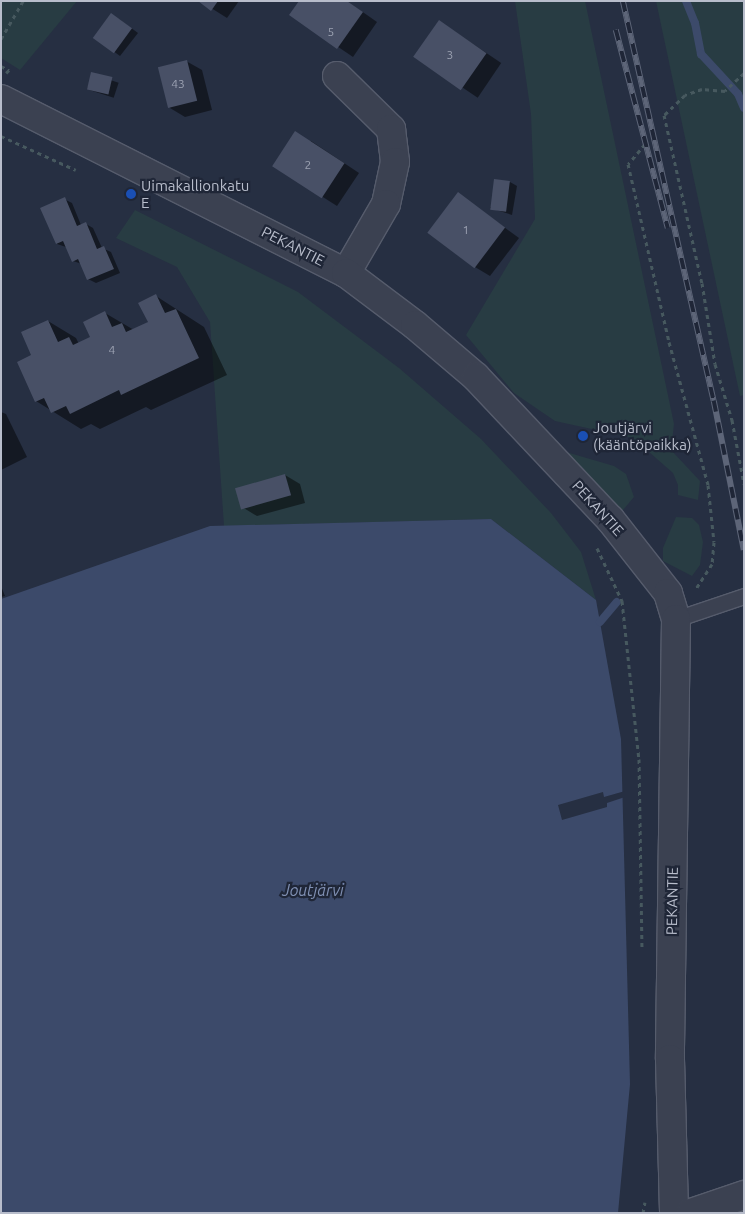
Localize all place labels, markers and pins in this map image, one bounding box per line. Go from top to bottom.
place label: Uimakallionkatu E [141,176,249,211]
marker: Uimakallionkatu E [125,188,137,200]
place label: Joutjärvi (kääntöpaikka) [593,418,691,453]
marker: Joutjärvi (kääntöpaikka) [577,430,589,442]

